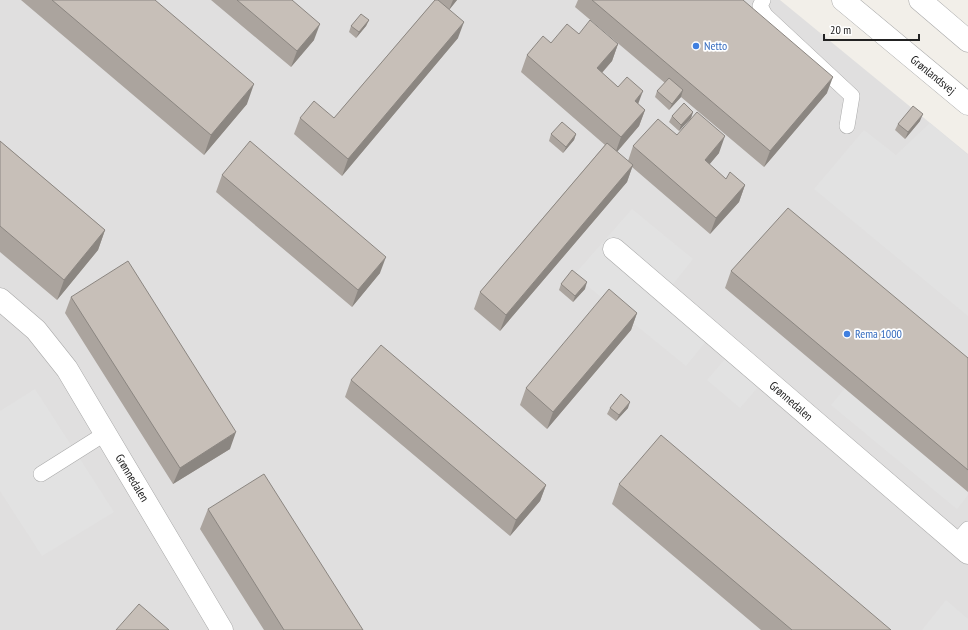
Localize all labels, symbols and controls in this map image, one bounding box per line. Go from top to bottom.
scale bar [824,16,919,42]
text: 20 m [830,22,851,37]
place label: Netto [704,38,727,53]
marker: Netto [691,41,701,51]
street label: Grønlandsvej [908,52,959,97]
place label: Rema 1000 [855,326,902,341]
marker: Rema 1000 [842,329,852,339]
street label: Grønnedalen [766,378,816,424]
street label: Grønnedalen [112,451,152,504]

